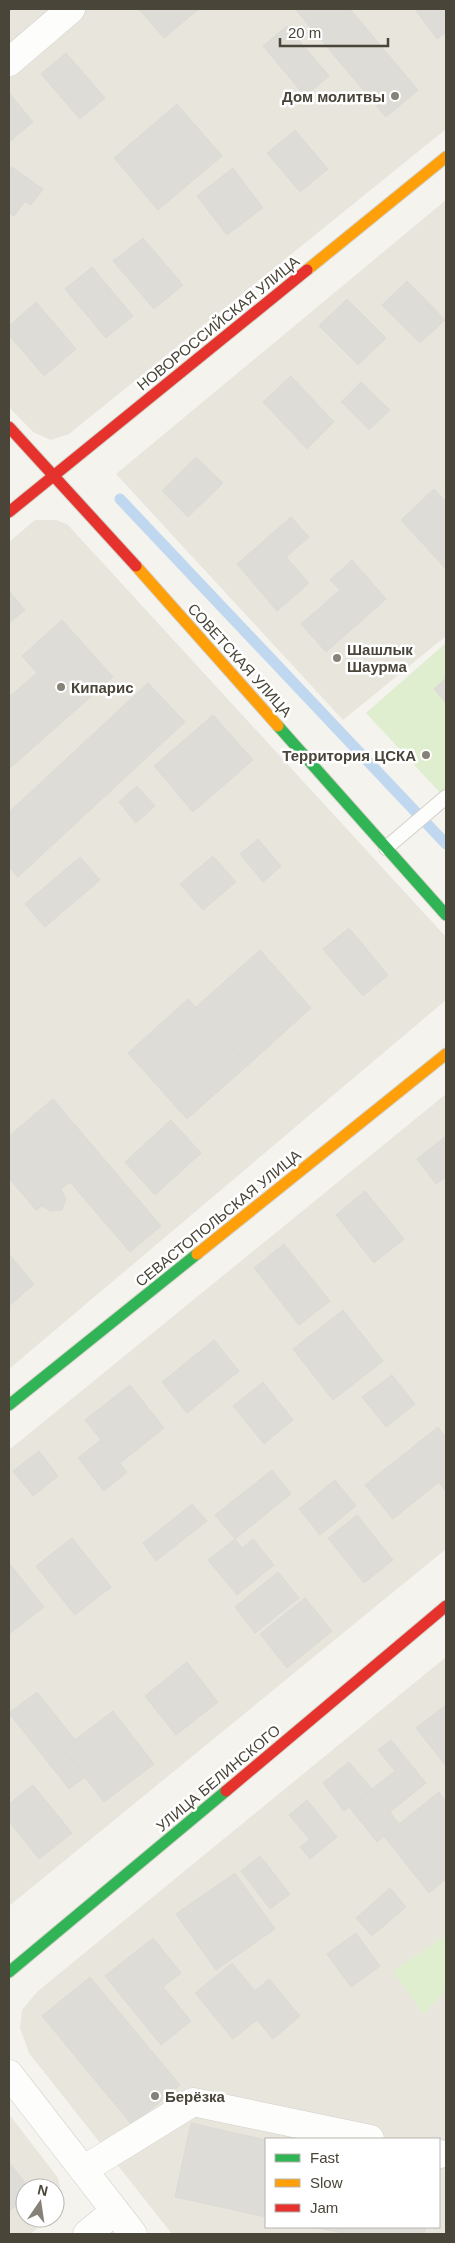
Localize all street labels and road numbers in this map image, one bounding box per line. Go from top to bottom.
street label: НОВОРОССИЙСКАЯ УЛИЦА [134,252,302,394]
street label: СОВЕТСКАЯ УЛИЦА [185,600,295,720]
street label: СЕВАСТОПОЛЬСКАЯ УЛИЦА [132,1146,304,1290]
street label: УЛИЦА БЕЛИНСКОГО [153,1721,283,1835]

